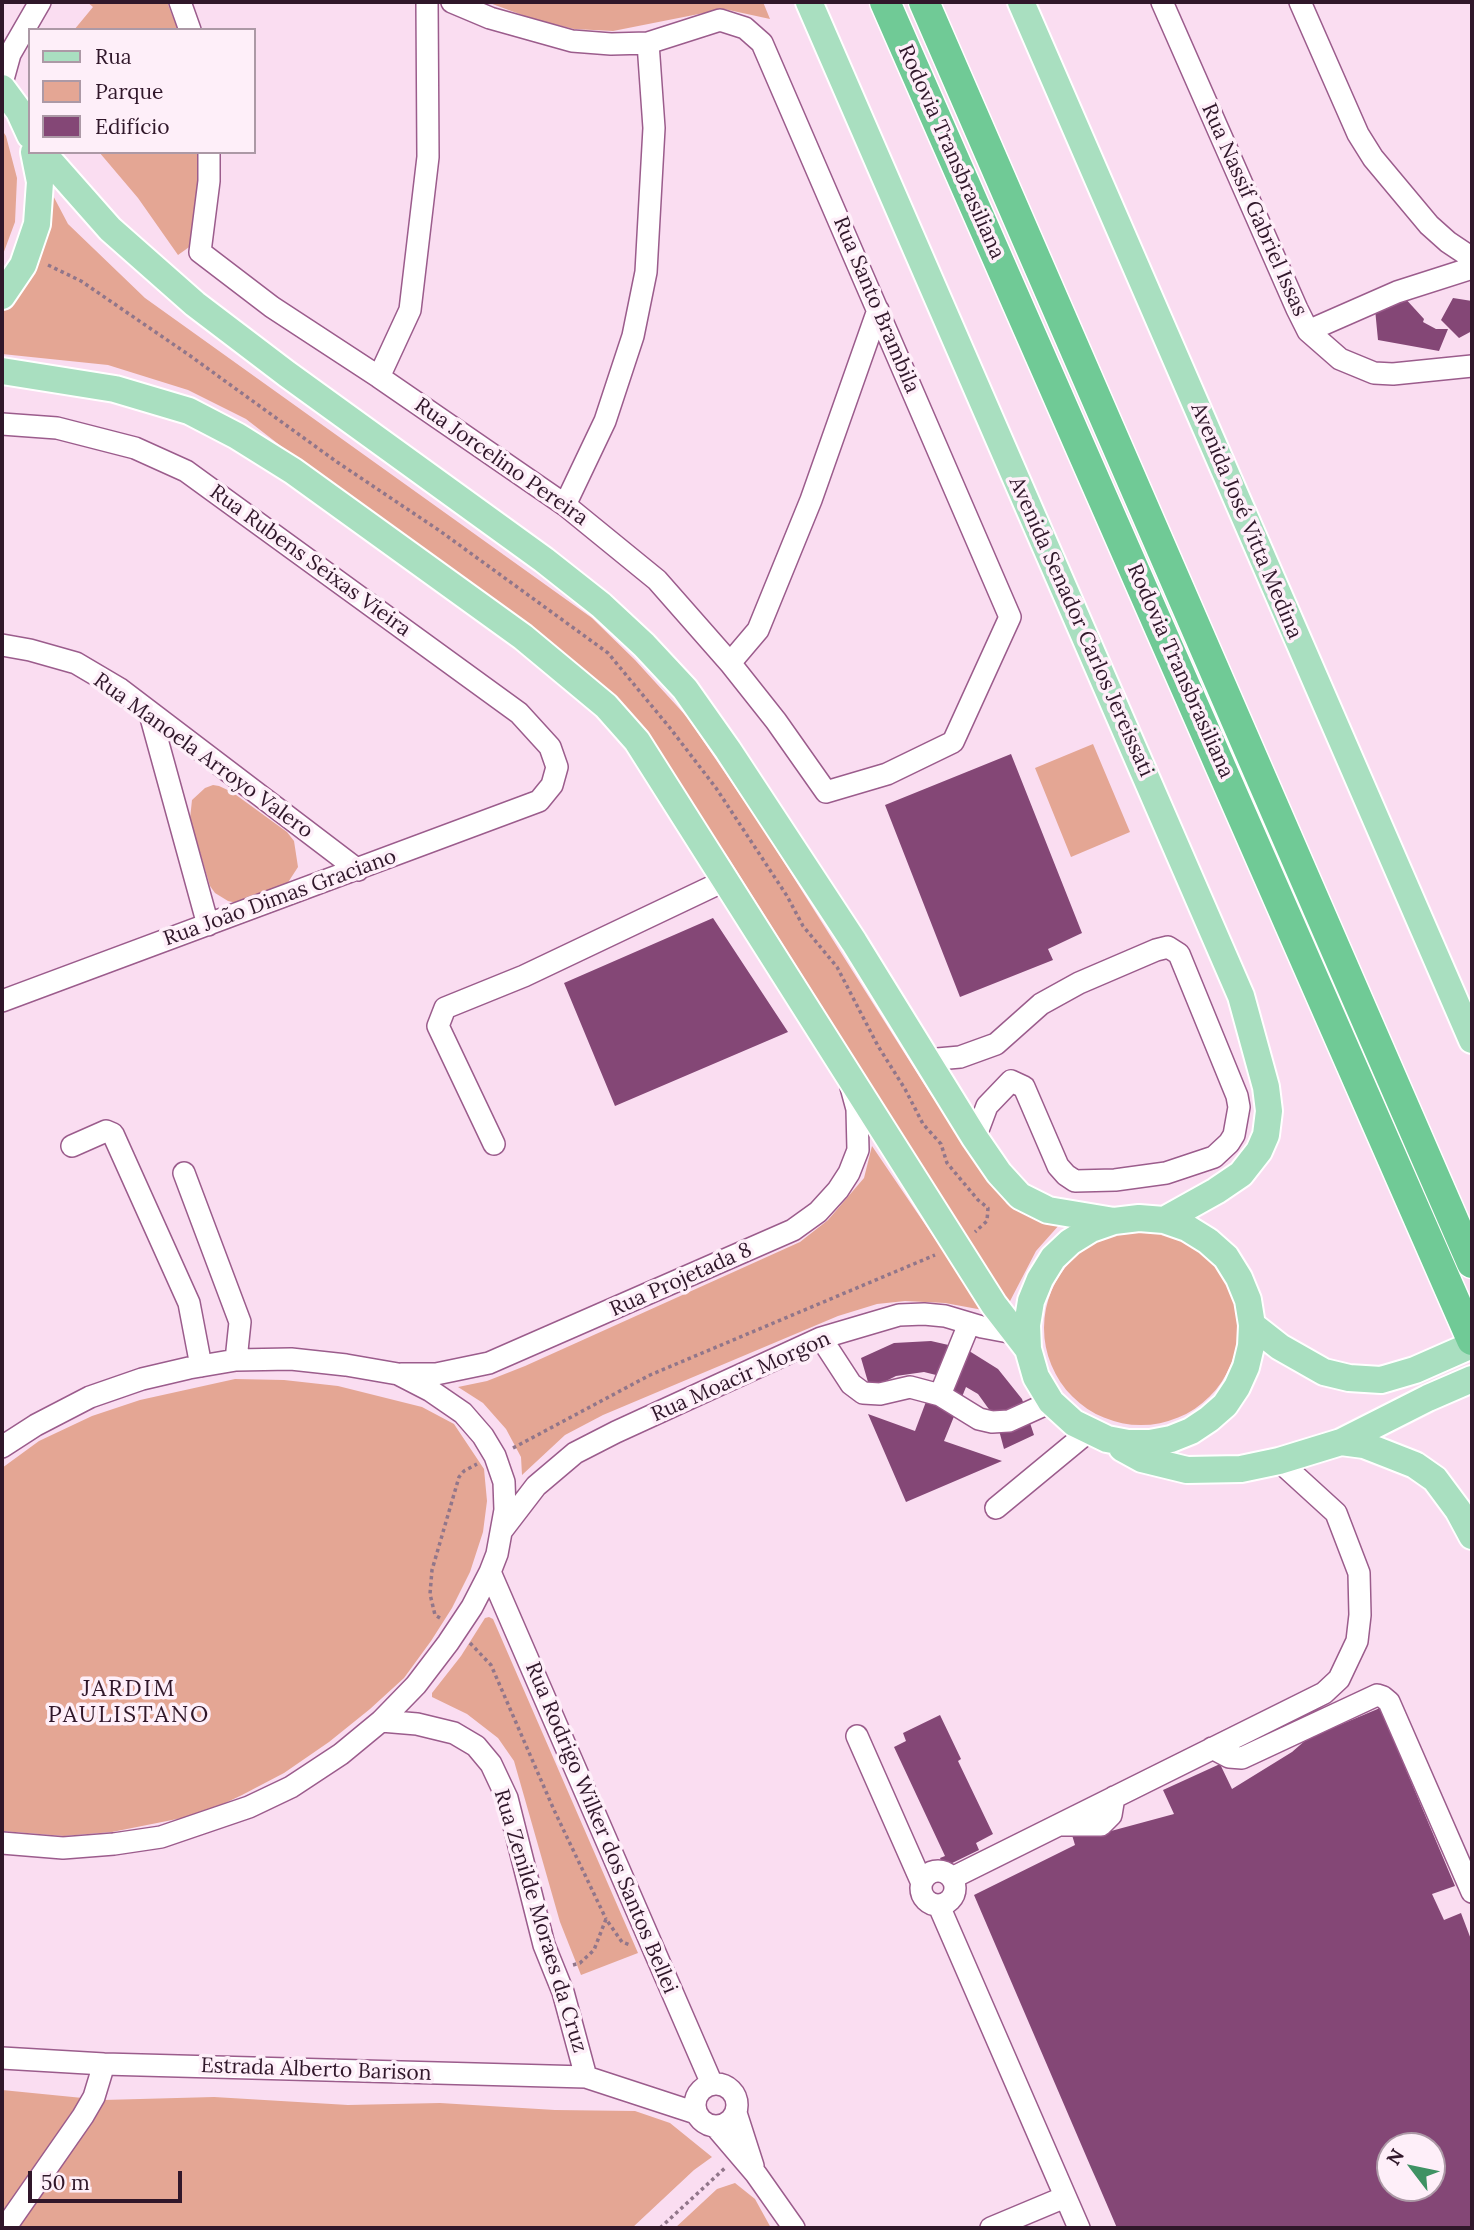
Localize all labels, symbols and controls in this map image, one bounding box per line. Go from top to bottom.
legend [28,28,256,154]
street label: Rodovia Transbrasiliana [892,41,1010,263]
text: Rua [95,43,132,70]
text: Parque [95,78,163,105]
street label: Rua Nassif Gabriel Issas [1196,100,1312,320]
text: Edifício [95,113,170,140]
street label: Rua Santo Brambila [827,213,925,397]
street label: Rua Jorcelino Pereira [410,393,592,531]
street label: Avenida José Vitta Medina [1185,399,1307,643]
street label: Avenida Senador Carlos Jereissati [1003,473,1159,781]
street label: Rua Rubens Seixas Vieira [205,480,415,642]
street label: Rodovia Transbrasiliana [1121,560,1239,782]
street label: Rua Manoela Arroyo Valero [88,668,318,844]
street label: Rua João Dimas Graciano [160,844,400,952]
street label: Rua Projetada 8 [606,1237,756,1323]
street label: Rua Moacir Morgon [648,1326,834,1428]
street label: Rua Rodrigo Wilker dos Santos Bellei [520,1658,682,1998]
district label: JARDIM PAULISTANO [49,1675,209,1729]
street label: Rua Zenilde Moraes da Cruz [488,1786,592,2056]
street label: Estrada Alberto Barison [200,2053,432,2087]
north arrow [1376,2132,1446,2202]
text: N [1381,2144,1409,2170]
scale bar [32,2156,186,2200]
text: 50 m [41,2169,90,2196]

